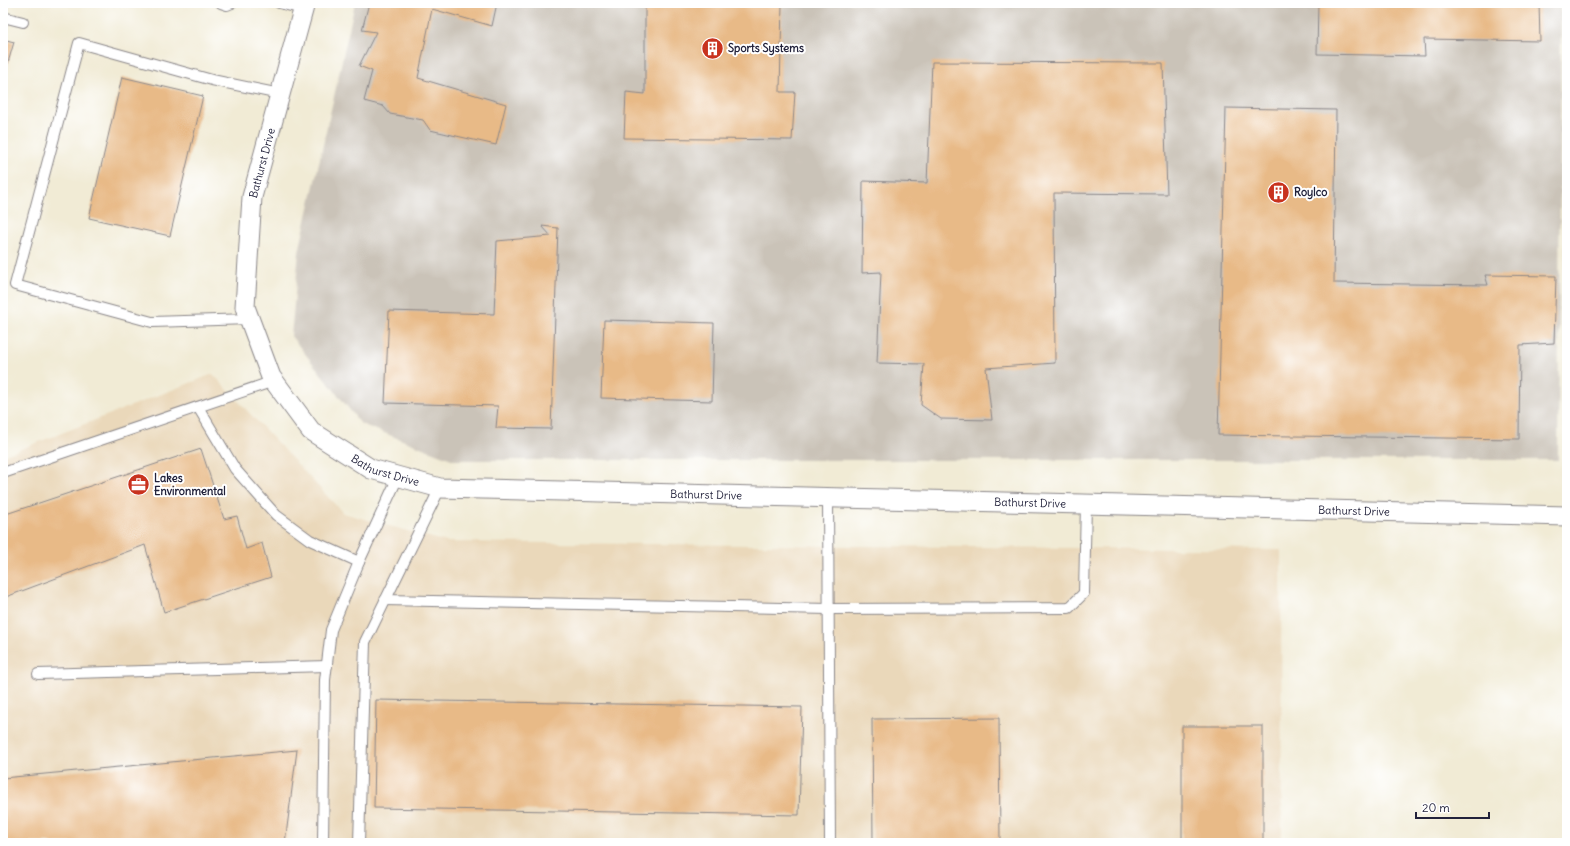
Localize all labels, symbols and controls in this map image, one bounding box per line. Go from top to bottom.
building icon: Sports Systems [700,35,726,61]
place label: Sports Systems [728,41,804,56]
street label: Bathurst Drive [246,126,278,199]
building icon: Roylco [1266,179,1292,205]
place label: Roylco [1294,185,1327,200]
street label: Bathurst Drive [349,451,421,489]
office icon: Lakes Environmental [125,471,151,497]
place label: Lakes Environmental [154,471,226,498]
street label: Bathurst Drive [670,487,742,503]
street label: Bathurst Drive [994,495,1066,511]
street label: Bathurst Drive [1318,503,1390,519]
scale bar [1416,794,1489,820]
text: 20 m [1422,800,1450,815]

